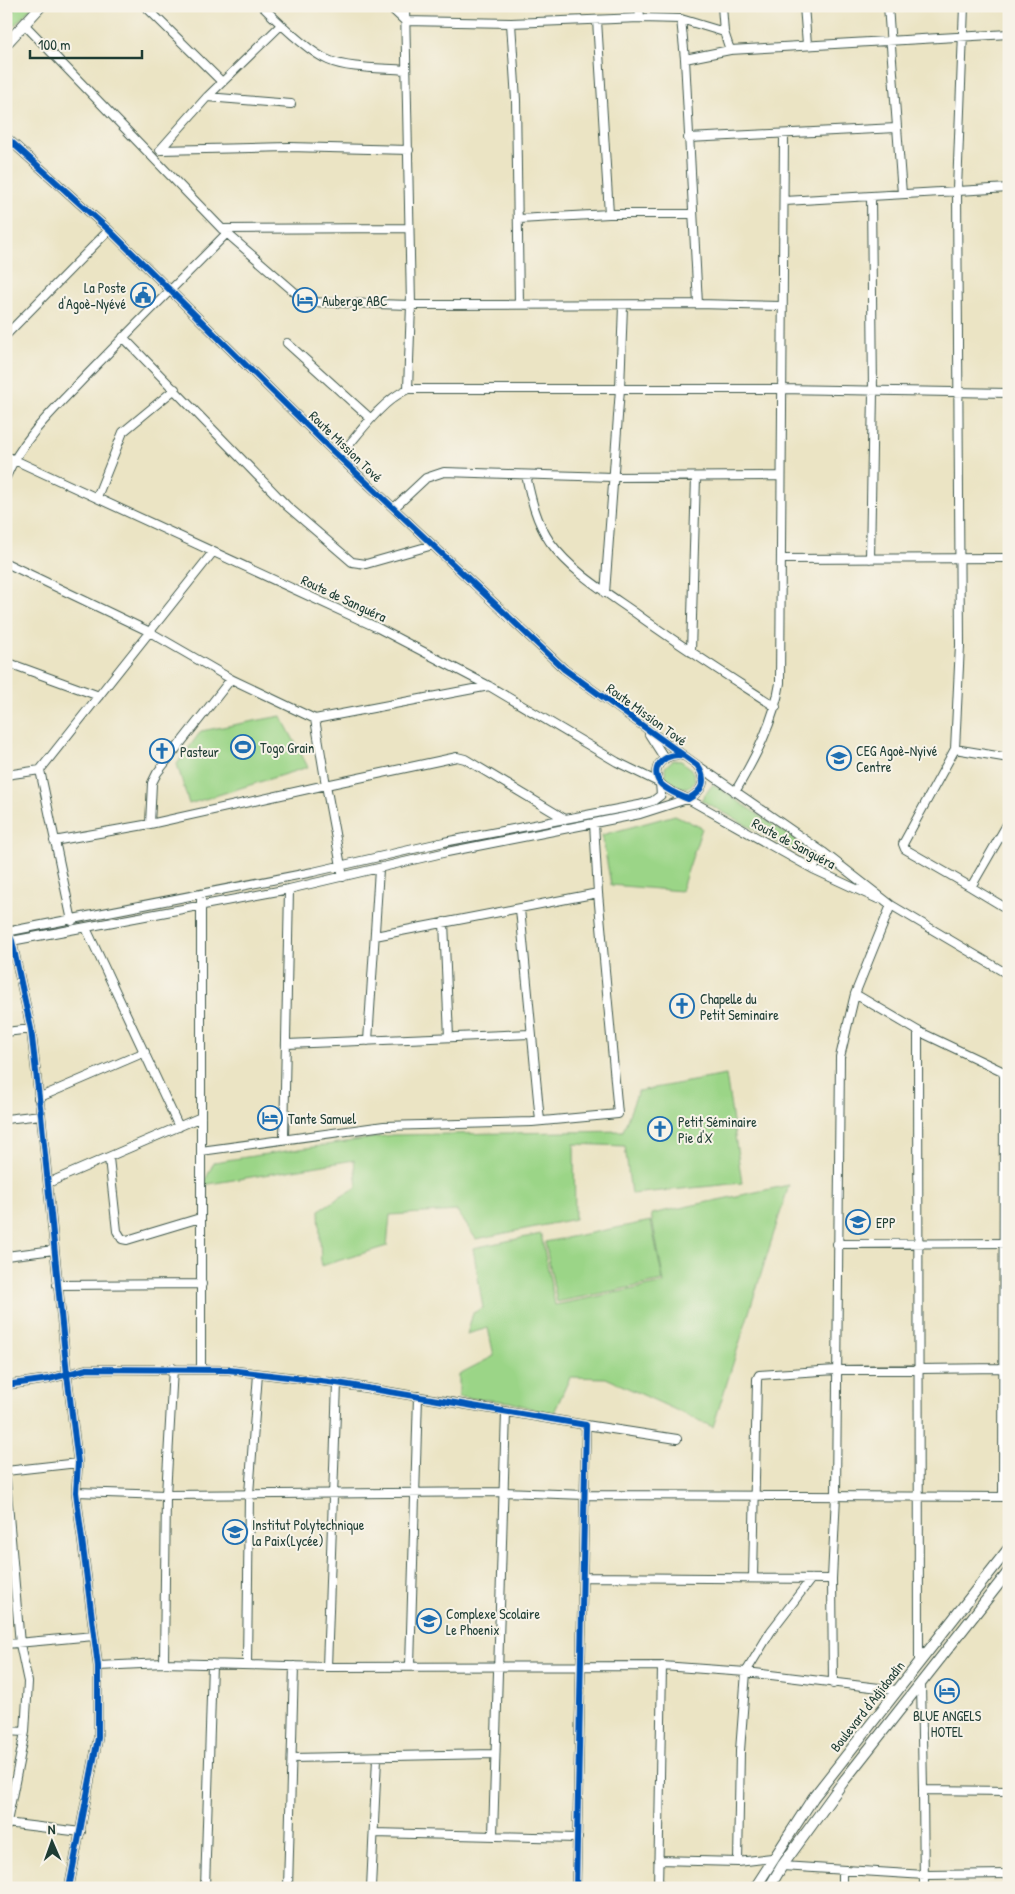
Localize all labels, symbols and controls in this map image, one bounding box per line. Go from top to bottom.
scale bar [30,28,142,60]
text: 100 m [38,34,71,55]
place label: La Poste d'Agoè-Nyévé [58,278,126,314]
public building icon: La Poste d'Agoè-Nyévé [130,282,156,308]
hotel icon: Auberge ABC [292,287,318,313]
place label: Auberge ABC [322,291,388,311]
street label: Route Mission Tové [305,406,387,486]
street label: Route de Sanguéra [298,570,390,627]
street label: Route Mission Tové [603,678,691,750]
sports icon: Togo Grain [230,734,256,760]
church icon: Pasteur [149,738,175,764]
place label: Togo Grain [260,738,314,758]
place label: CEG Agoè-Nyivé Centre [856,741,938,776]
place label: Pasteur [180,742,220,761]
school or university icon: CEG Agoè-Nyivé Centre [826,745,852,771]
street label: Route de Sanguéra [748,813,840,874]
place label: Chapelle du Petit Seminaire [700,989,779,1024]
church icon: Chapelle du Petit Seminaire [669,993,695,1019]
hotel icon: Tante Samuel [257,1105,283,1131]
place label: Tante Samuel [288,1109,357,1128]
place label: Petit Séminaire Pie d'X [678,1112,757,1147]
church icon: Petit Séminaire Pie d'X [647,1116,673,1142]
school or university icon: EPP [845,1209,871,1235]
place label: EPP [876,1213,896,1232]
place label: Institut Polytechnique la Paix(Lycée) [252,1515,365,1551]
school or university icon: Institut Polytechnique la Paix(Lycée) [222,1519,248,1545]
place label: Complexe Scolaire Le Phoenix [446,1604,540,1639]
school or university icon: Complexe Scolaire Le Phoenix [416,1608,442,1634]
street label: Boulevard d'Adjidoadin [825,1656,909,1756]
hotel icon: BLUE ANGELS HOTEL [934,1678,960,1704]
place label: BLUE ANGELS HOTEL [913,1706,982,1741]
north arrow [28,1816,78,1866]
text: N [47,1819,56,1838]

